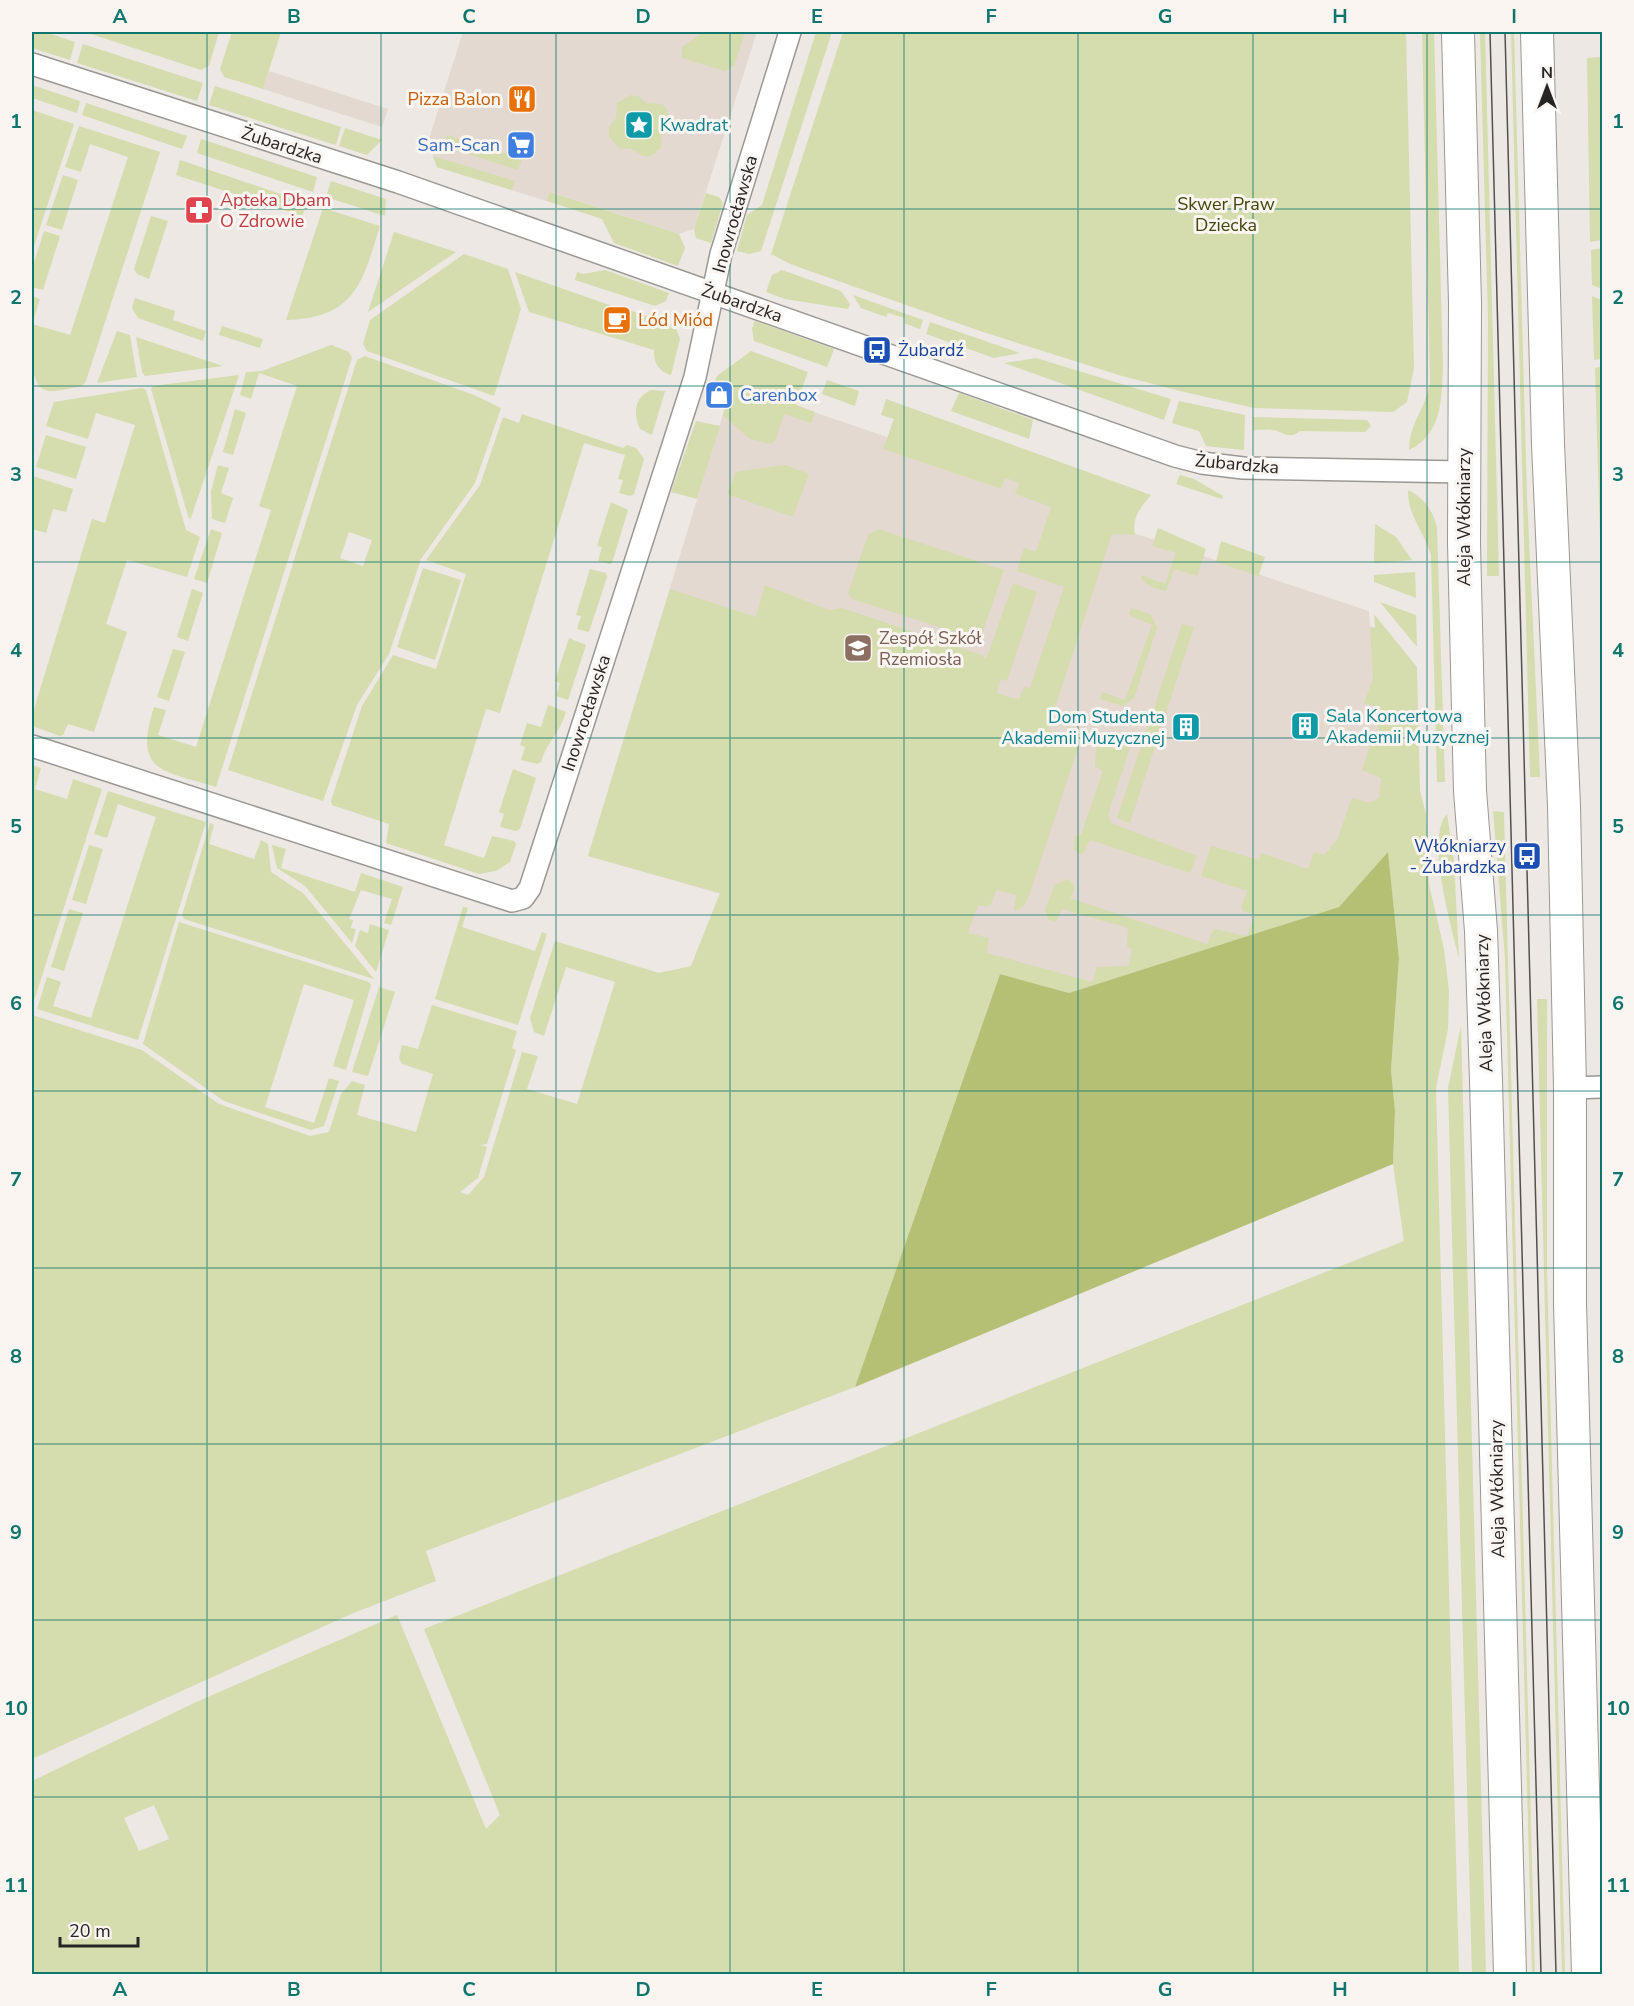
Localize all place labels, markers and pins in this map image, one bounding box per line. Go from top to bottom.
restaurant icon: Pizza Balon [506,83,538,115]
place label: Pizza Balon [408,87,501,111]
place icon: Kwadrat [623,109,655,141]
place label: Kwadrat [660,113,729,137]
supermarket icon: Sam-Scan [505,129,537,161]
place label: Sam-Scan [418,133,500,157]
place label: Apteka Dbam O Zdrowie [220,188,331,233]
pharmacy icon: Apteka Dbam O Zdrowie [183,194,215,226]
cafe icon: Lód Miód [601,304,633,336]
place label: Lód Miód [638,308,713,332]
bus stop icon: Żubardź [861,334,893,366]
place label: Żubardź [898,338,964,362]
shop icon: Carenbox [703,379,735,411]
place label: Carenbox [740,383,818,407]
place label: Zespół Szkół Rzemiosła [879,626,982,671]
school or university icon: Zespół Szkół Rzemiosła [842,632,874,664]
place label: Sala Koncertowa Akademii Muzycznej [1326,704,1490,749]
place label: Dom Studenta Akademii Muzycznej [1001,705,1165,750]
building icon: Sala Koncertowa Akademii Muzycznej [1289,710,1321,742]
building icon: Dom Studenta Akademii Muzycznej [1170,711,1202,743]
place label: Włókniarzy - Żubardzka [1410,834,1507,879]
bus stop icon: Włókniarzy - Żubardzka [1511,840,1543,872]

